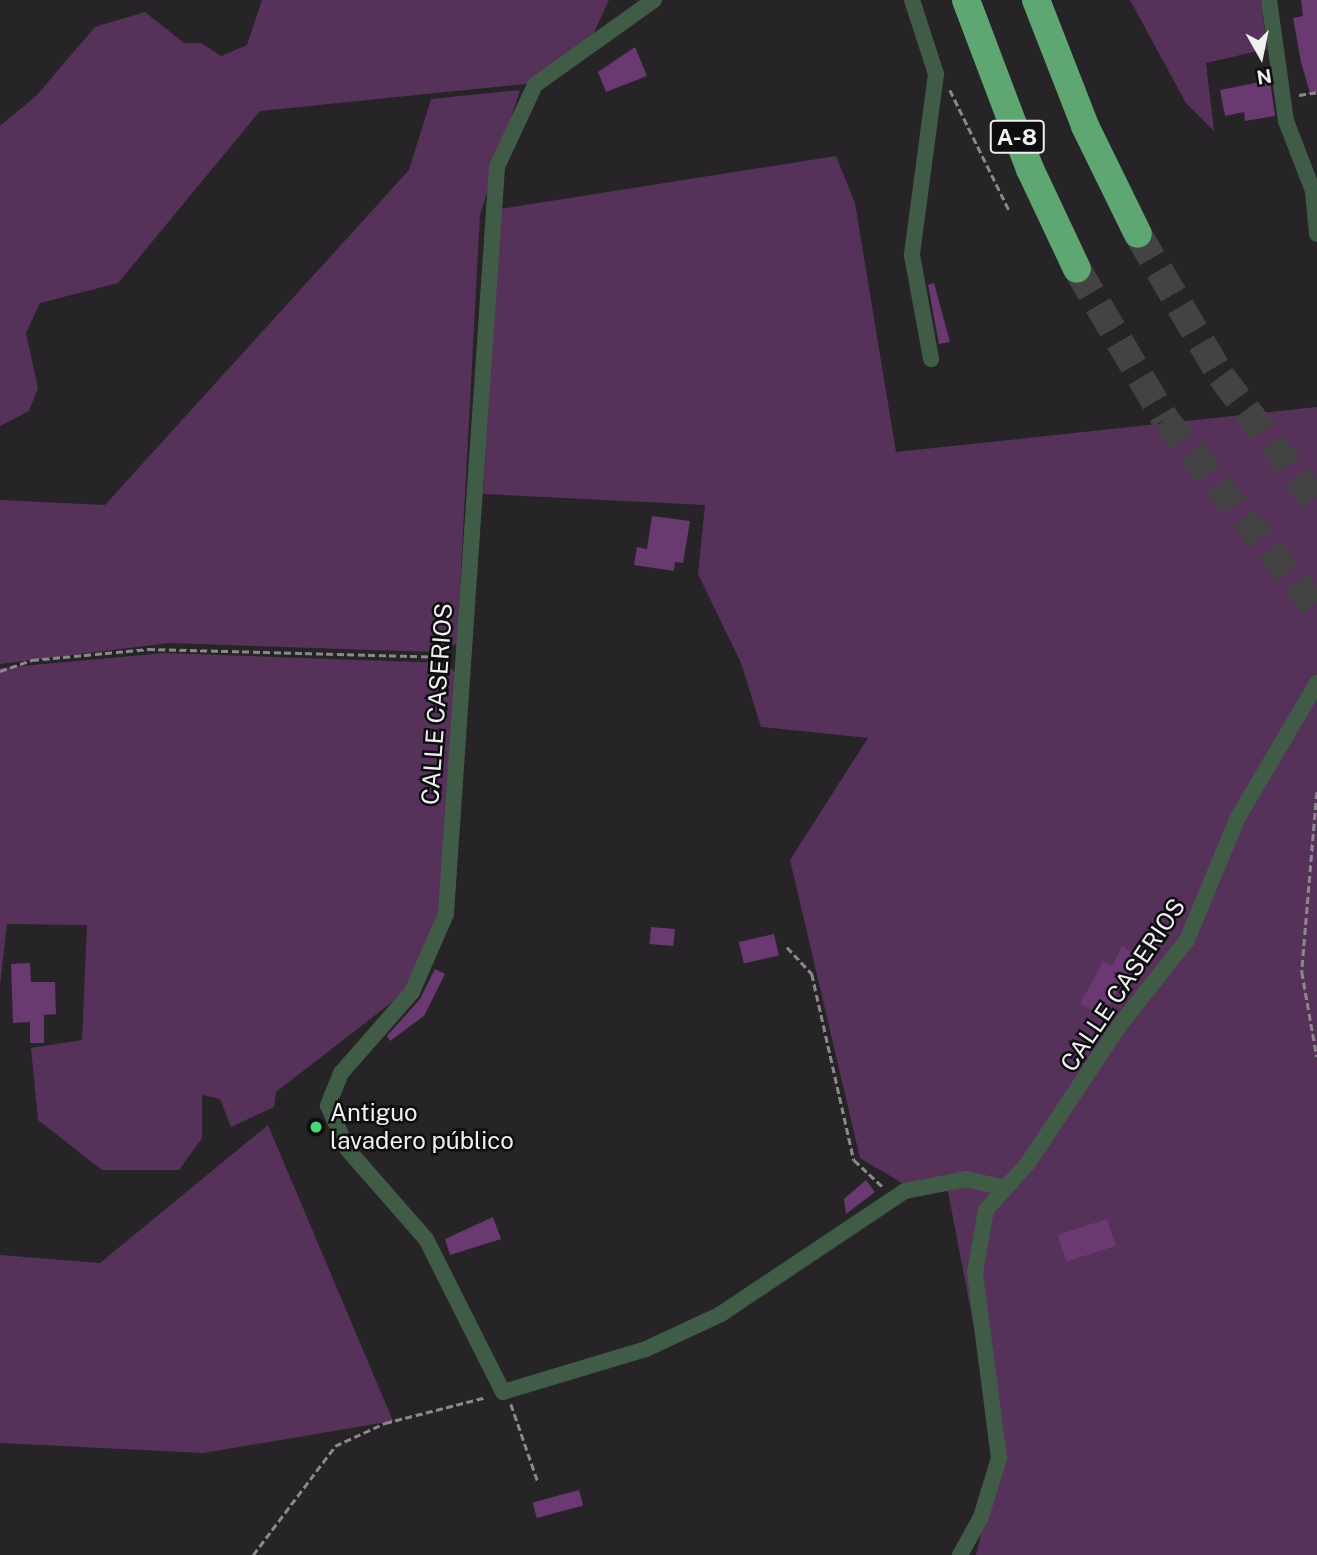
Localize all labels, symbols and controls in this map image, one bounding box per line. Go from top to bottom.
north arrow [1226,21,1296,91]
text: N [1255,65,1273,89]
road number: A-8 [989,118,1045,156]
street label: CALLE CASERIOS [416,602,458,806]
street label: CALLE CASERIOS [1055,893,1191,1077]
place label: Antiguo lavadero público [330,1099,514,1155]
marker: Antiguo lavadero público [308,1119,324,1135]

